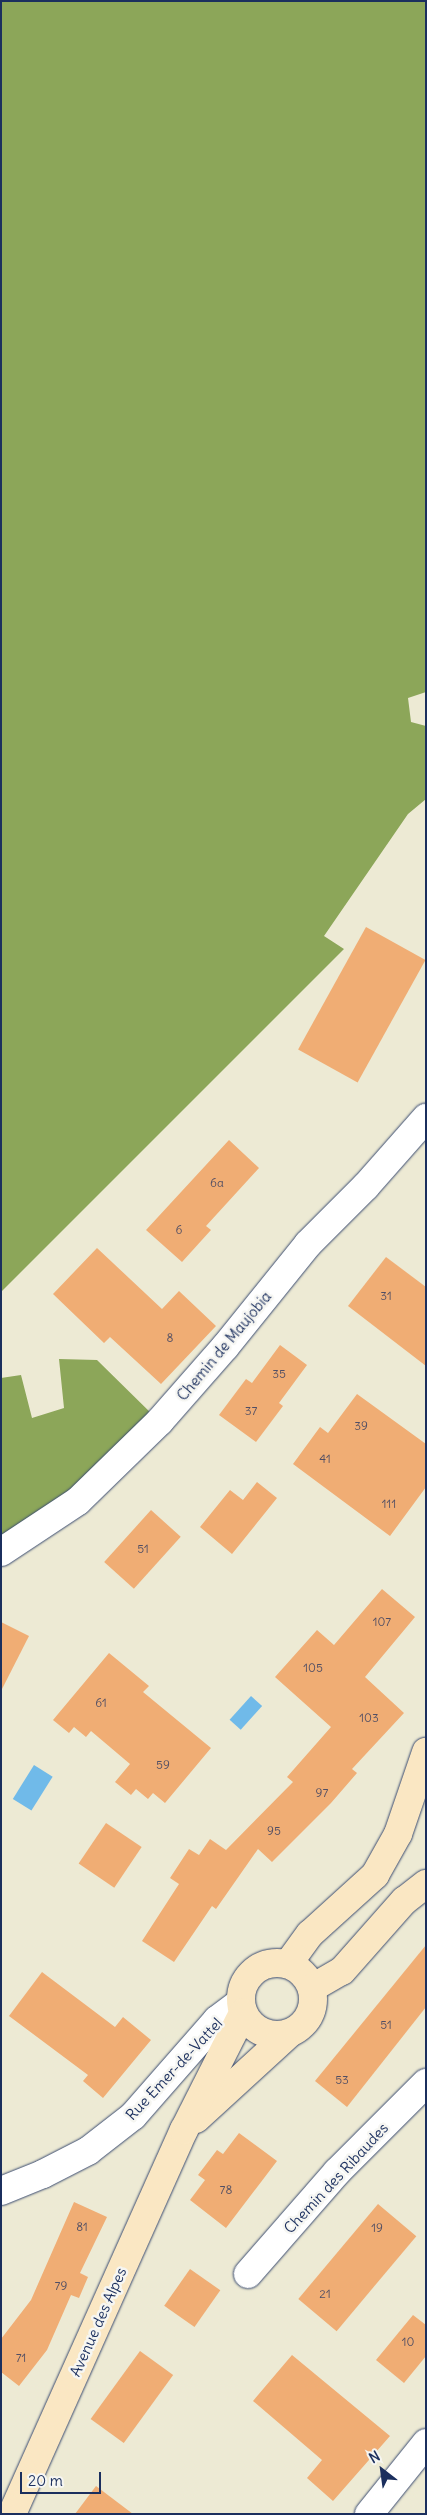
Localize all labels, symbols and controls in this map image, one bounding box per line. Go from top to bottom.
house number: 6a [210,1176,224,1190]
house number: 6 [176,1223,182,1237]
street label: Chemin de Maujobia [173,1288,275,1404]
house number: 31 [380,1289,392,1303]
house number: 8 [167,1331,173,1345]
house number: 35 [272,1367,286,1381]
house number: 37 [245,1404,257,1418]
house number: 39 [354,1419,368,1433]
house number: 41 [319,1452,331,1466]
house number: 111 [382,1497,396,1511]
house number: 51 [137,1542,149,1556]
house number: 107 [373,1615,391,1629]
house number: 105 [303,1661,323,1675]
house number: 61 [95,1696,107,1710]
house number: 103 [359,1711,379,1725]
house number: 59 [156,1758,170,1772]
house number: 97 [316,1786,328,1800]
house number: 95 [267,1824,281,1838]
street label: Rue Emer-de-Vattel [122,2014,226,2124]
house number: 51 [380,2018,392,2032]
house number: 53 [335,2073,349,2087]
street label: Chemin des Ribaudes [280,2119,392,2237]
house number: 78 [220,2183,232,2197]
house number: 81 [76,2220,88,2234]
house number: 19 [371,2221,383,2235]
street label: Avenue des Alpes [66,2265,130,2379]
house number: 79 [55,2279,67,2293]
house number: 21 [319,2287,331,2301]
house number: 10 [402,2335,414,2349]
house number: 71 [16,2351,26,2365]
north arrow [357,2445,407,2495]
text: N [366,2447,383,2467]
scale bar [22,2462,104,2494]
text: 20 m [28,2471,63,2490]

